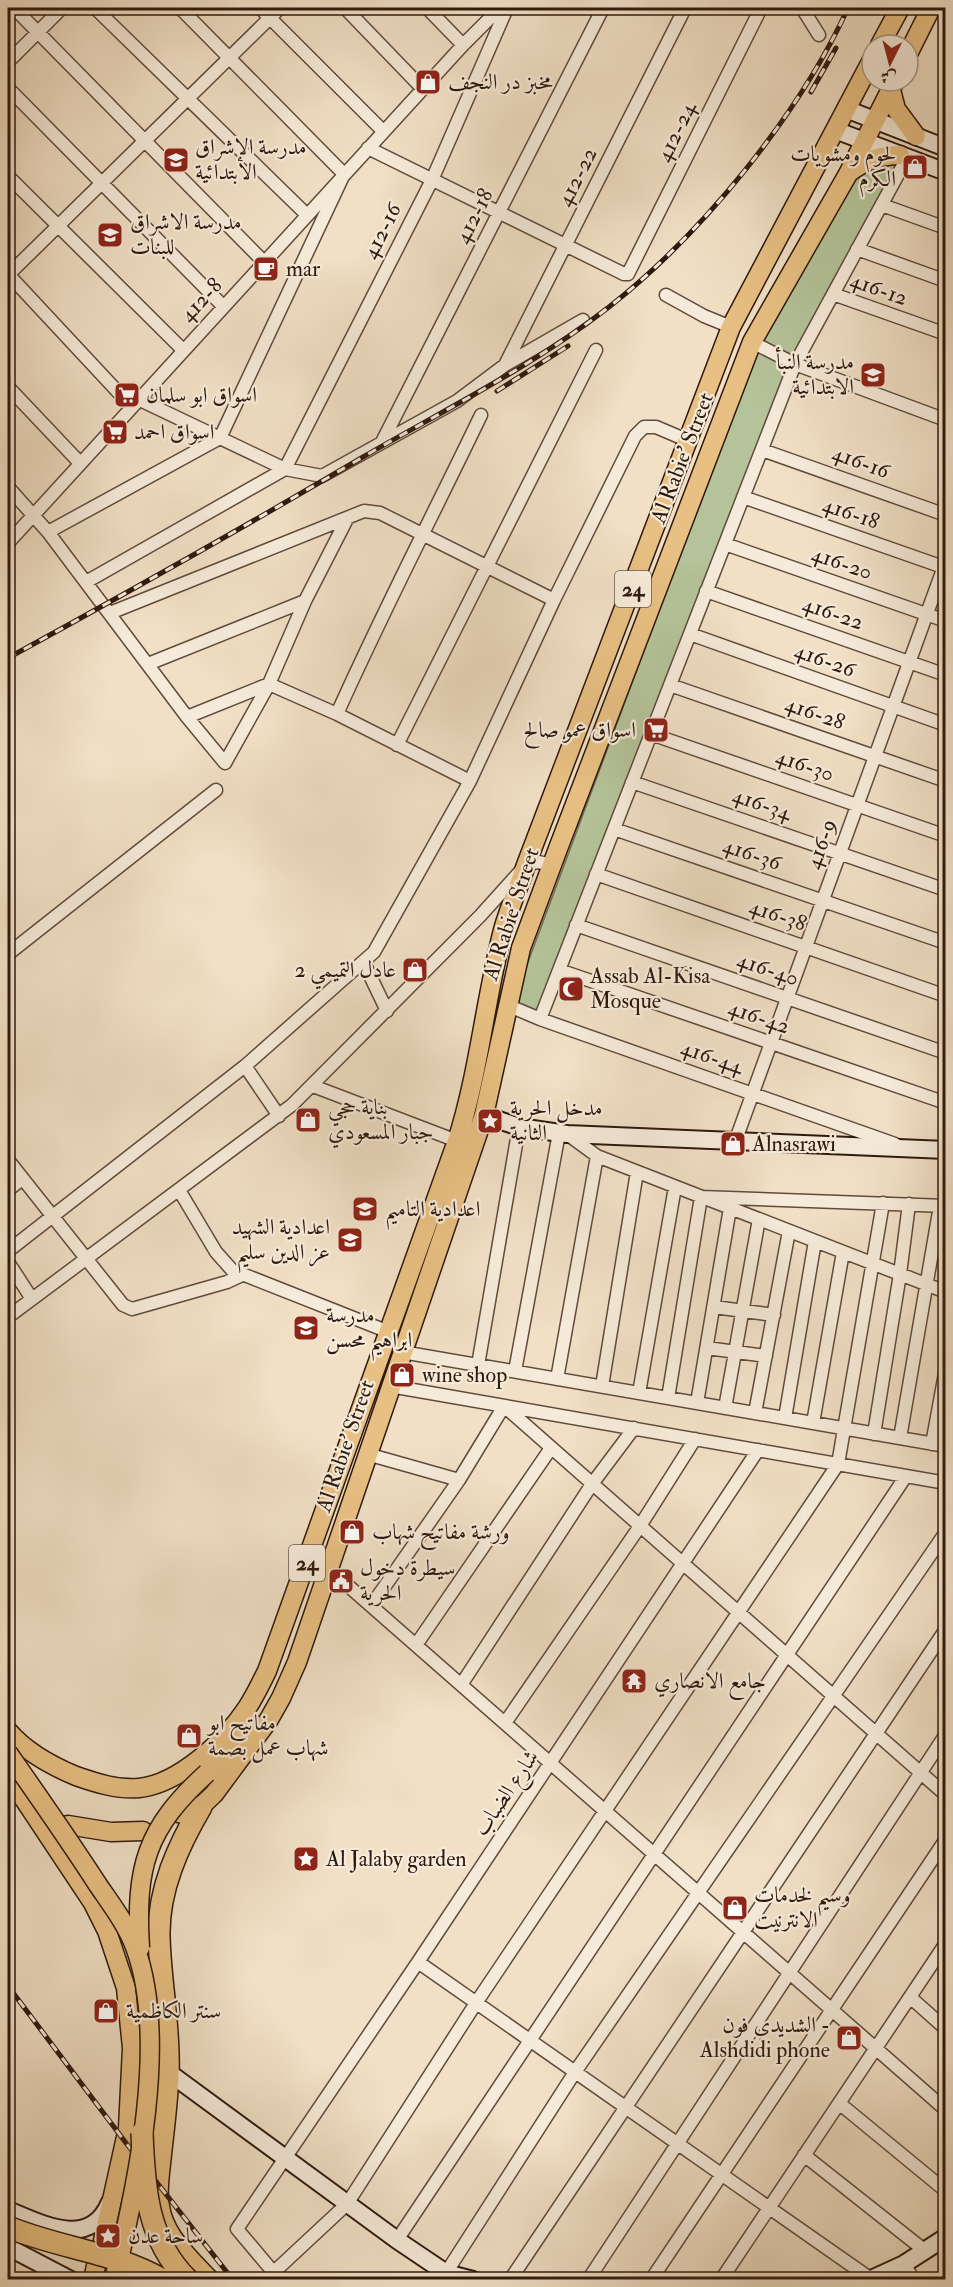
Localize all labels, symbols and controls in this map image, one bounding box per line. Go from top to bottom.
north arrow [860,33,920,93]
text: ش [880,66,897,88]
shop icon: مخبز در النجف [413,67,443,97]
place label: مخبز در النجف [448,68,554,96]
street label: 412-24 [650,96,703,167]
place label: مدرسة الإشراق الابتدائية [195,133,307,186]
place label: لحوم ومشويات الكرم [790,140,896,198]
street label: 412-22 [550,143,604,211]
school or university icon: مدرسة الإشراق الابتدائية [161,145,191,175]
shop icon: لحوم ومشويات الكرم [900,152,930,182]
street label: 412-18 [448,184,500,248]
street label: 412-16 [356,197,409,264]
place label: مدرسة الاشراق للبنات [130,208,242,261]
school or university icon: مدرسة الاشراق للبنات [95,220,125,250]
cafe icon: mar [251,254,281,284]
place label: mar [286,255,321,283]
street label: 416-12 [846,266,912,312]
street label: 412-8 [174,272,228,328]
place label: مدرسة النبأ الابتدائية [775,346,854,401]
school or university icon: مدرسة النبأ الابتدائية [858,360,888,390]
supermarket icon: اسواق ابو سلمان [112,380,142,410]
place label: اسواق ابو سلمان [146,381,257,409]
street label: Al Rabie' Street [644,389,720,528]
supermarket icon: اسواق احمد [100,417,130,447]
place label: اسواق احمد [134,418,215,446]
street label: 416-16 [829,439,895,486]
street label: 416-18 [819,490,883,536]
street label: 416-20 [808,540,876,586]
road number: 24 [615,571,651,607]
street label: 416-22 [799,590,867,636]
street label: 416-26 [791,636,861,684]
street label: 416-28 [781,690,849,736]
supermarket icon: اسواق عمو صالح [641,715,671,745]
place label: اسواق عمو صالح [523,716,636,749]
street label: 416-30 [772,742,838,788]
street label: 416-34 [729,781,796,827]
street label: 416-9 [799,815,843,873]
street label: 416-36 [719,831,787,878]
street label: Al Rabie' Street [476,844,546,985]
street label: 416-38 [746,892,810,938]
street label: 416-40 [734,945,802,993]
shop icon: عادل التميمي 2 [400,955,430,985]
place label: عادل التميمي 2 [295,956,396,990]
place label: Assab Al-Kisa Mosque [589,962,711,1015]
mosque icon: Assab Al-Kisa Mosque [556,974,586,1004]
street label: 416-42 [725,994,793,1040]
street label: 416-44 [677,1033,748,1081]
place label: بناية حجي جبار المسعودي [328,1093,434,1149]
place label: مدخل الحرية الثانية [510,1094,602,1147]
shop icon: بناية حجي جبار المسعودي [293,1105,323,1135]
place icon: مدخل الحرية الثانية [475,1106,505,1136]
shop icon: Alnasrawi [718,1129,748,1159]
place label: Alnasrawi [751,1130,836,1158]
school or university icon: اعدادية التاميم [350,1194,380,1224]
place label: اعدادية التاميم [385,1195,480,1230]
place label: اعدادية الشهيد عز الدين سليم [232,1213,330,1273]
school or university icon: اعدادية الشهيد عز الدين سليم [335,1225,365,1255]
place label: مدرسة ابراهيم محسن [326,1301,412,1361]
school or university icon: مدرسة ابراهيم محسن [291,1313,321,1343]
shop icon: wine shop [387,1360,417,1390]
place label: wine shop [422,1361,507,1390]
street label: Al Rabie' Street [309,1376,381,1517]
shop icon: ورشة مفاتيح شهاب [337,1517,367,1547]
place label: ورشة مفاتيح شهاب [372,1518,509,1551]
road number: 24 [289,1545,325,1581]
place label: سيطرة دخول الحرية [360,1554,455,1607]
public building icon: سيطرة دخول الحرية [326,1566,356,1596]
temple icon: جامع الانصاري [619,1666,649,1696]
place label: جامع الانصاري [654,1667,766,1700]
place label: مفاتيح ابو شهاب عمل بصمة [206,1709,329,1763]
shop icon: مفاتيح ابو شهاب عمل بصمة [174,1721,204,1751]
street label: شارع الضباب [467,1745,548,1844]
place icon: Al Jalaby garden [291,1844,321,1874]
place label: Al Jalaby garden [325,1845,467,1873]
place label: وسيم لخدمات الانترنيت [754,1881,850,1934]
shop icon: وسيم لخدمات الانترنيت [720,1893,750,1923]
shop icon: سنتر الكاظمية [91,1996,121,2026]
place label: سنتر الكاظمية [126,1997,221,2025]
place label: الشديدي فون - Alshdidi phone [699,2011,830,2065]
shop icon: الشديدي فون - Alshdidi phone [834,2023,864,2053]
place icon: ساحة عدن [93,2221,123,2251]
place label: ساحة عدن [128,2222,203,2250]

